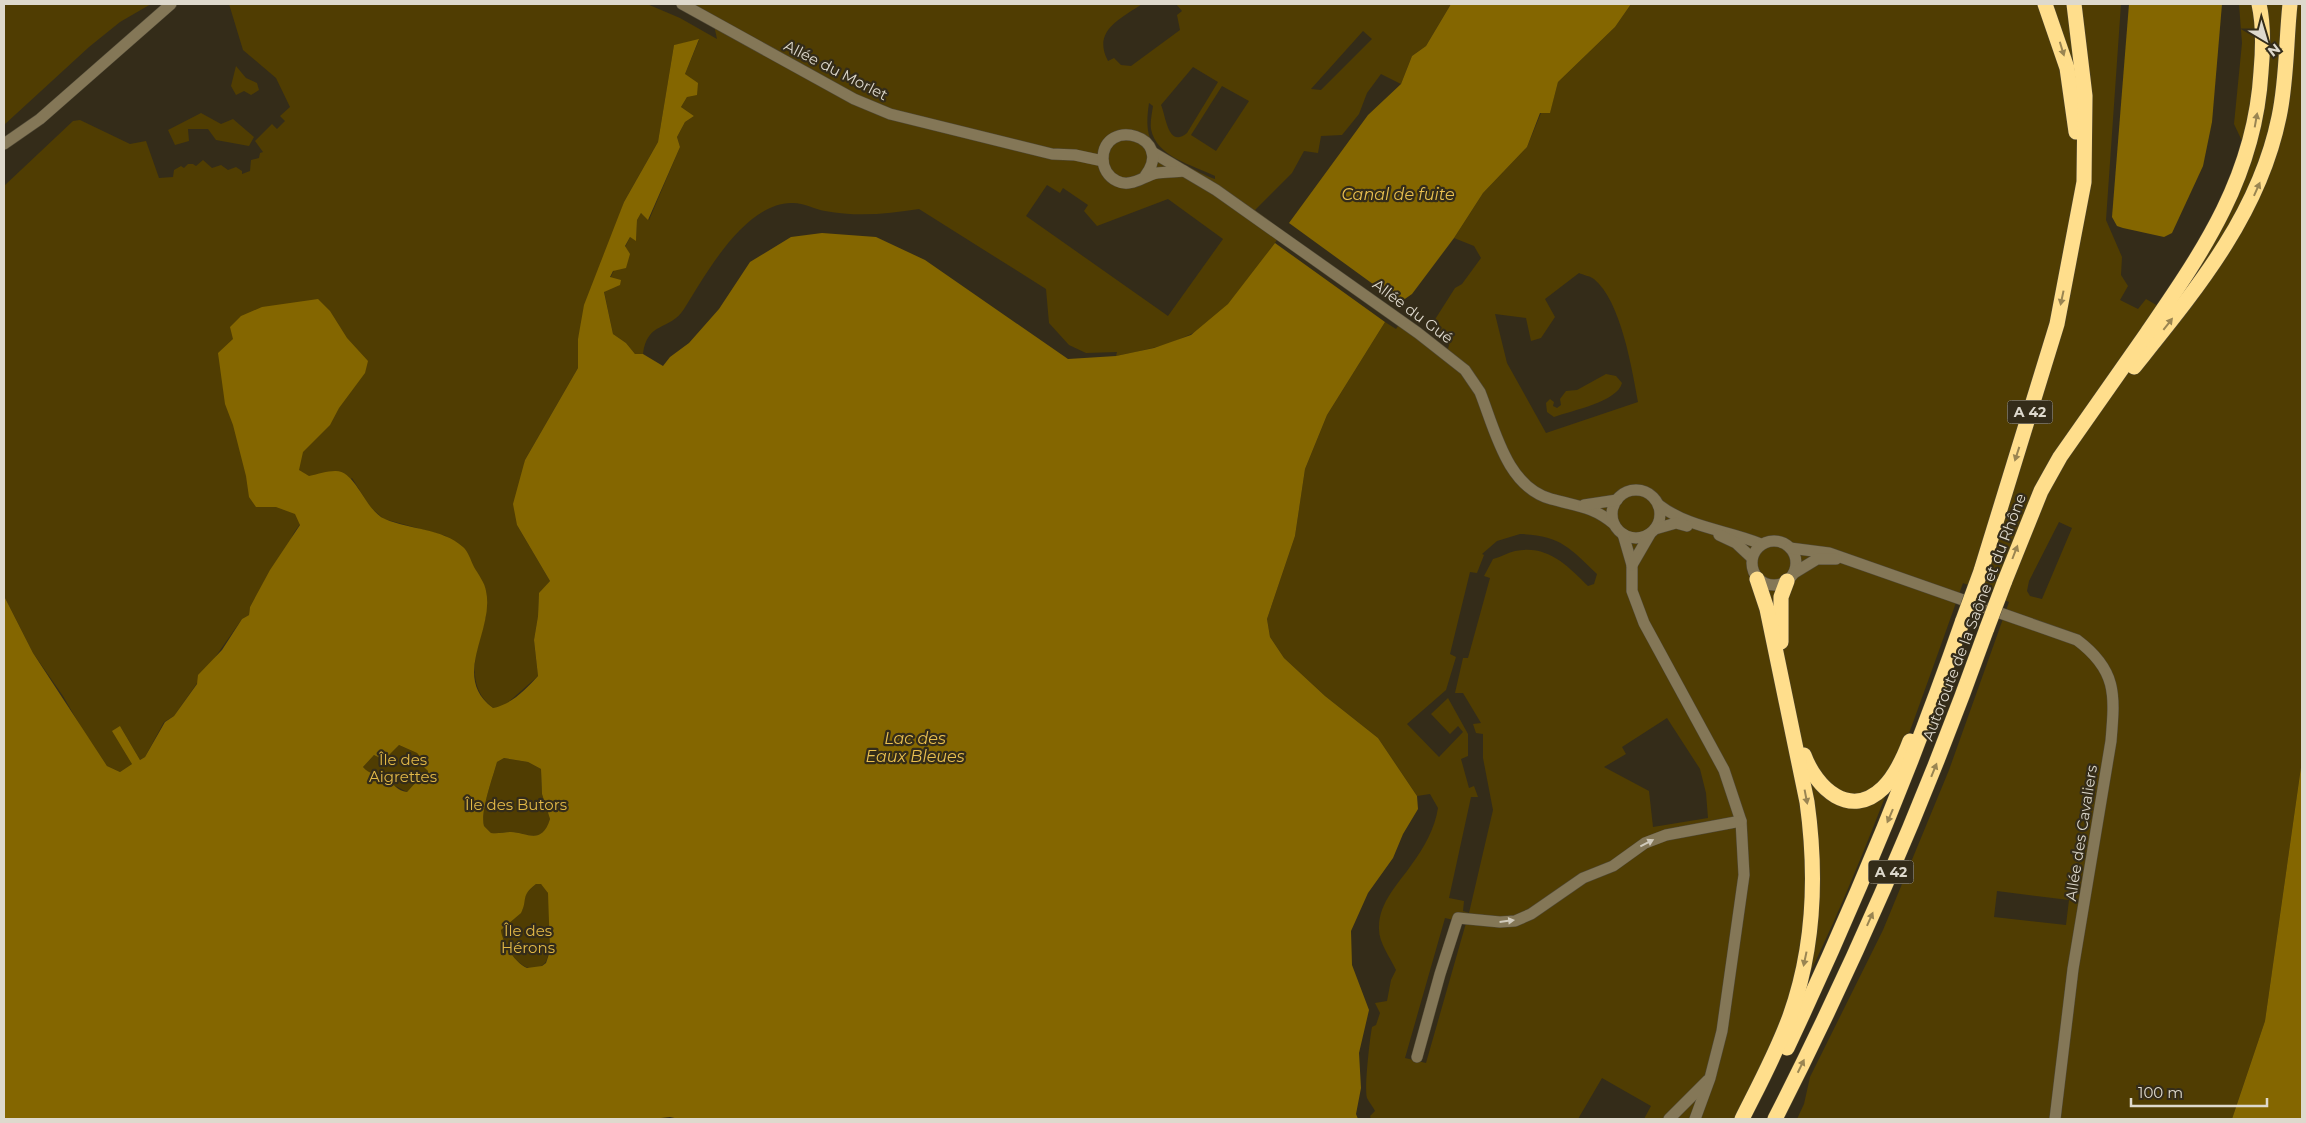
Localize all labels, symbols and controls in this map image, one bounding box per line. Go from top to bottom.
north arrow [2241,15,2291,65]
street label: Allée du Morlet [781,36,891,104]
text: N [2264,40,2284,61]
one-way arrow [2059,42,2067,57]
one-way arrow [2252,111,2260,127]
one-way arrow [2252,181,2261,196]
water label: Canal de fuite [1341,185,1455,204]
street label: Allée du Gué [1369,275,1457,347]
one-way arrow [2058,291,2066,306]
one-way arrow [2163,318,2174,331]
road number: A 42 [2008,401,2052,424]
one-way arrow [2012,447,2020,462]
street label: Autoroute de la Saône et du Rhône [1918,491,2030,743]
one-way arrow [2012,544,2019,559]
water label: Lac des Eaux Bleues [865,729,965,766]
park label: Île des Aigrettes [369,750,437,786]
one-way arrow [1930,762,1938,777]
street label: Allée des Cavaliers [2061,764,2101,902]
one-way arrow [1802,790,1810,806]
park label: Île des Butors [464,795,567,814]
one-way arrow [1886,809,1894,823]
one-way arrow [1640,839,1655,847]
road number: A 42 [1868,860,1914,884]
one-way arrow [1866,912,1874,926]
one-way arrow [1499,917,1515,925]
park label: Île des Hérons [501,921,555,957]
one-way arrow [1801,951,1809,966]
one-way arrow [1797,1059,1805,1073]
scale bar [2131,1076,2267,1108]
text: 100 m [2138,1083,2183,1102]

